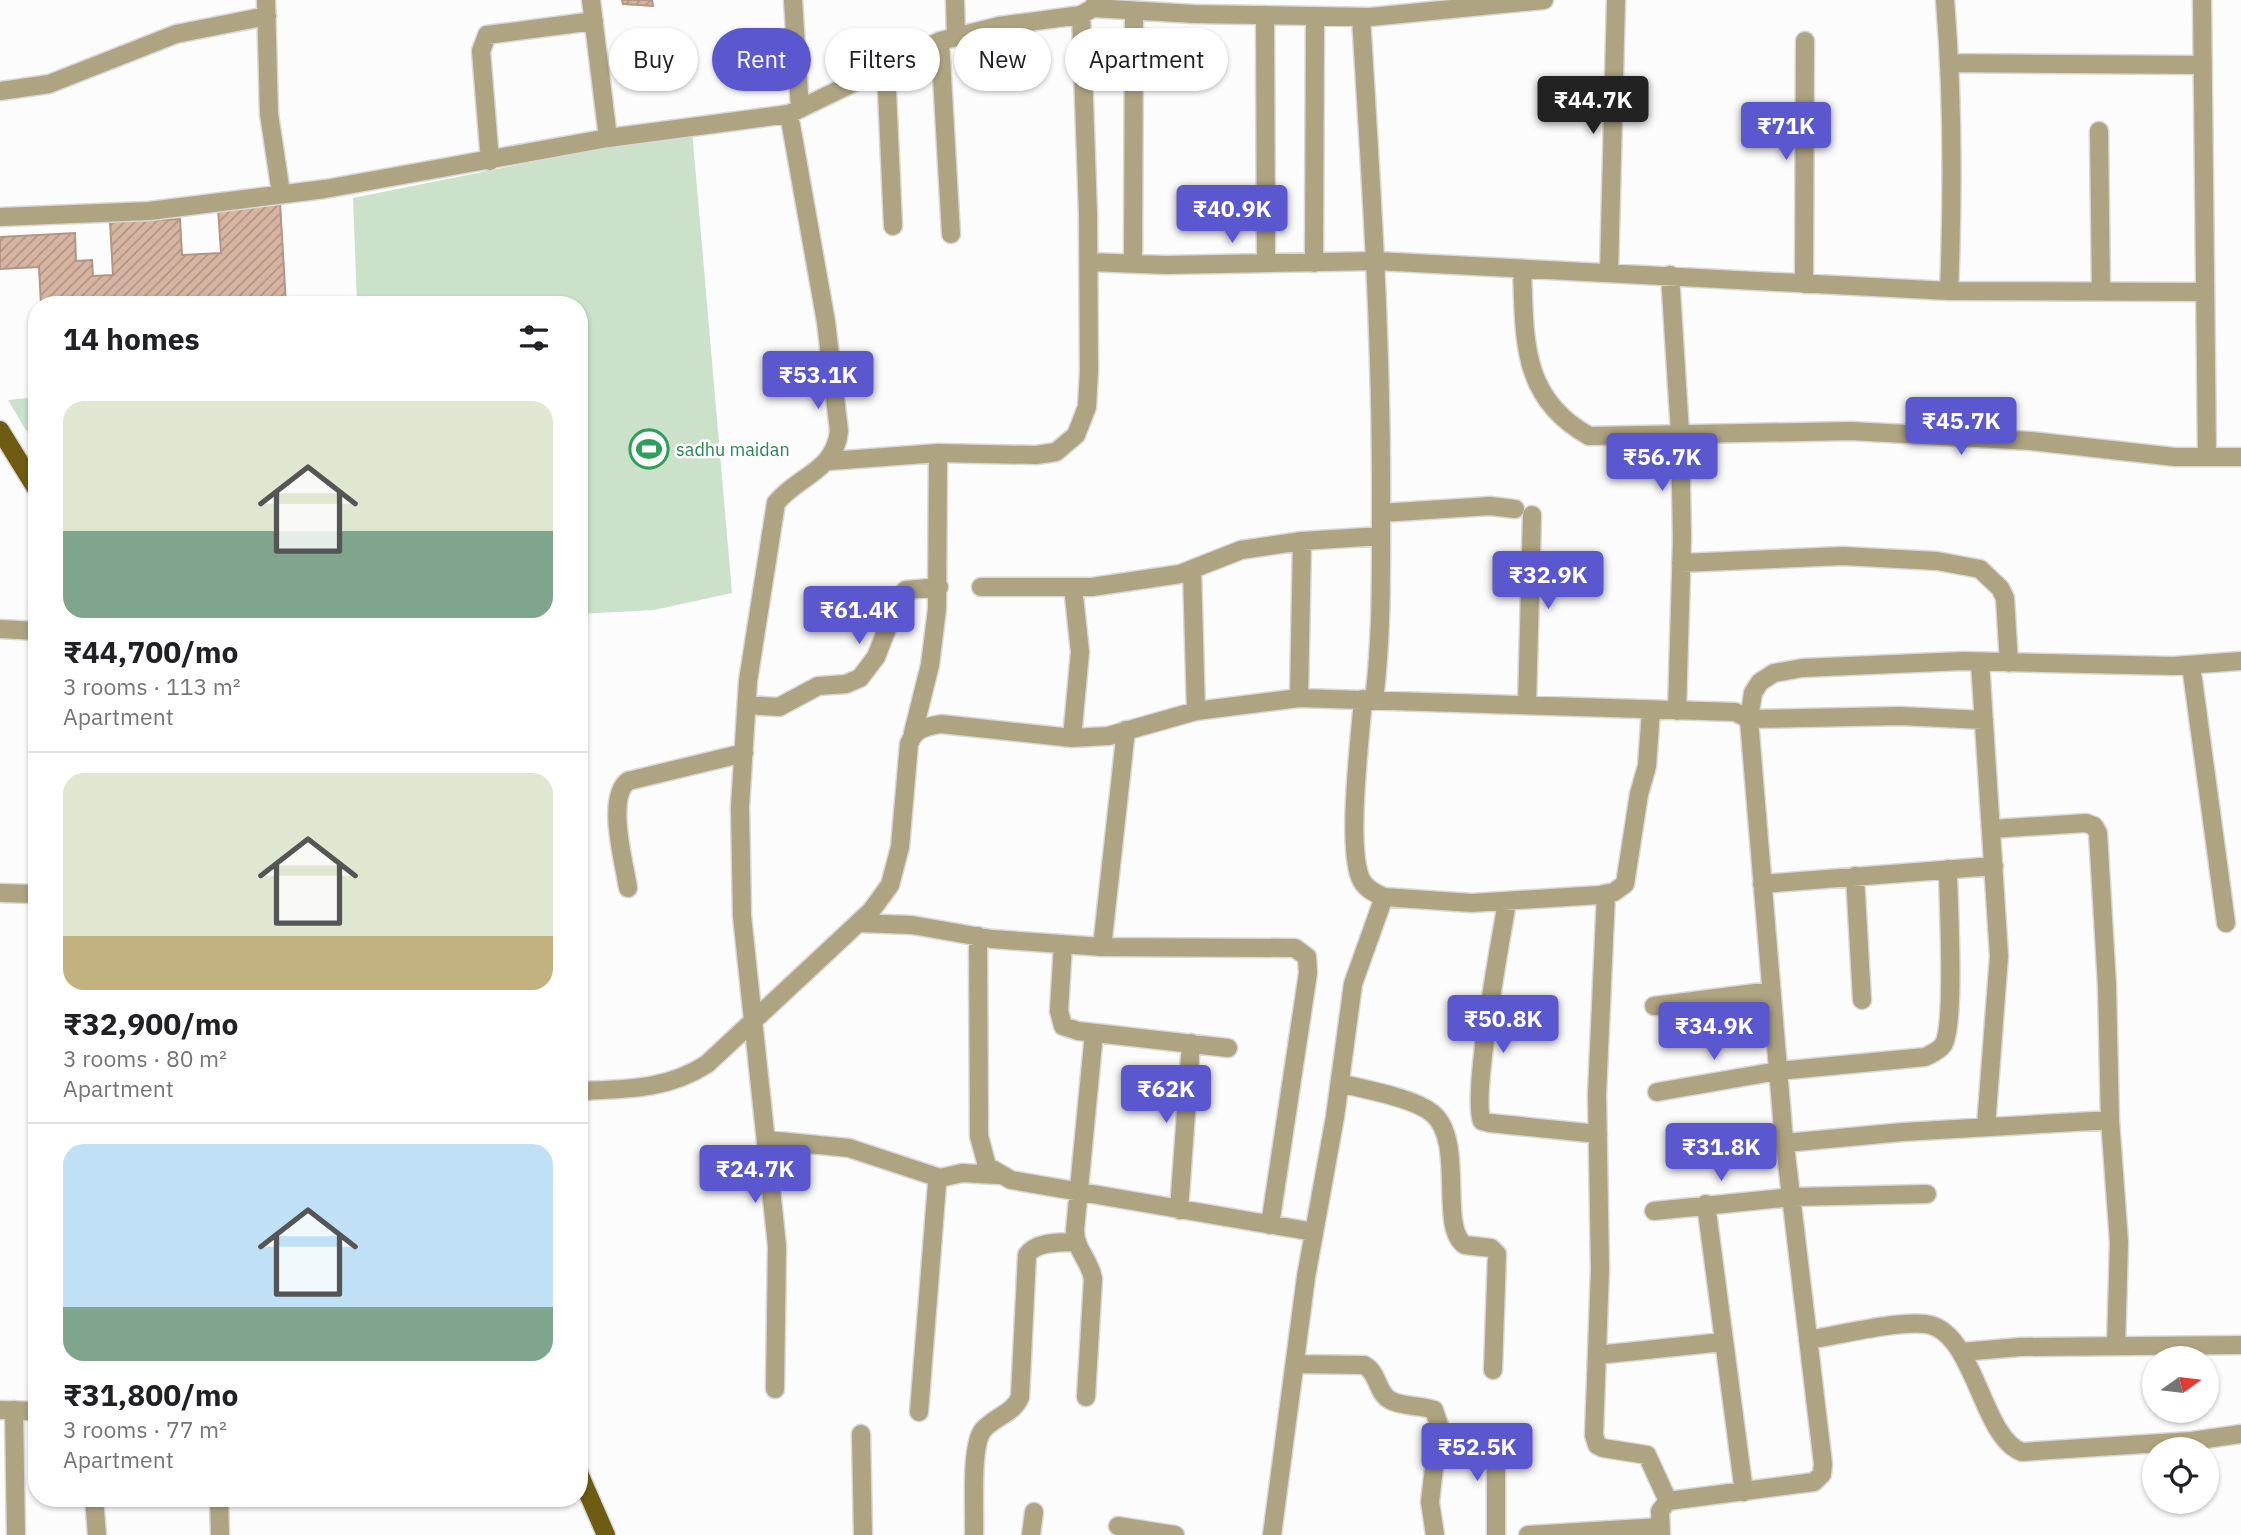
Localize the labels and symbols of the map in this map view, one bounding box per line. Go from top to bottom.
pin: ₹44.7K [1536,76,1650,136]
pin: ₹71K [1745,102,1827,162]
pin: ₹40.9K [1175,186,1289,245]
pin: ₹53.1K [761,352,875,411]
pin: ₹45.7K [1904,398,2018,457]
sports icon: sadhu maidan [628,428,670,470]
pin: ₹56.7K [1605,434,1719,493]
place label: sadhu maidan [676,438,790,461]
pin: ₹32.9K [1491,552,1605,611]
pin: ₹61.4K [802,586,916,646]
pin: ₹50.8K [1446,996,1560,1055]
pin: ₹34.9K [1657,1002,1771,1062]
pin: ₹62K [1125,1066,1207,1125]
pin: ₹31.8K [1664,1124,1778,1183]
pin: ₹24.7K [698,1146,812,1205]
north arrow [2142,1346,2219,1423]
pin: ₹52.5K [1420,1424,1534,1483]

